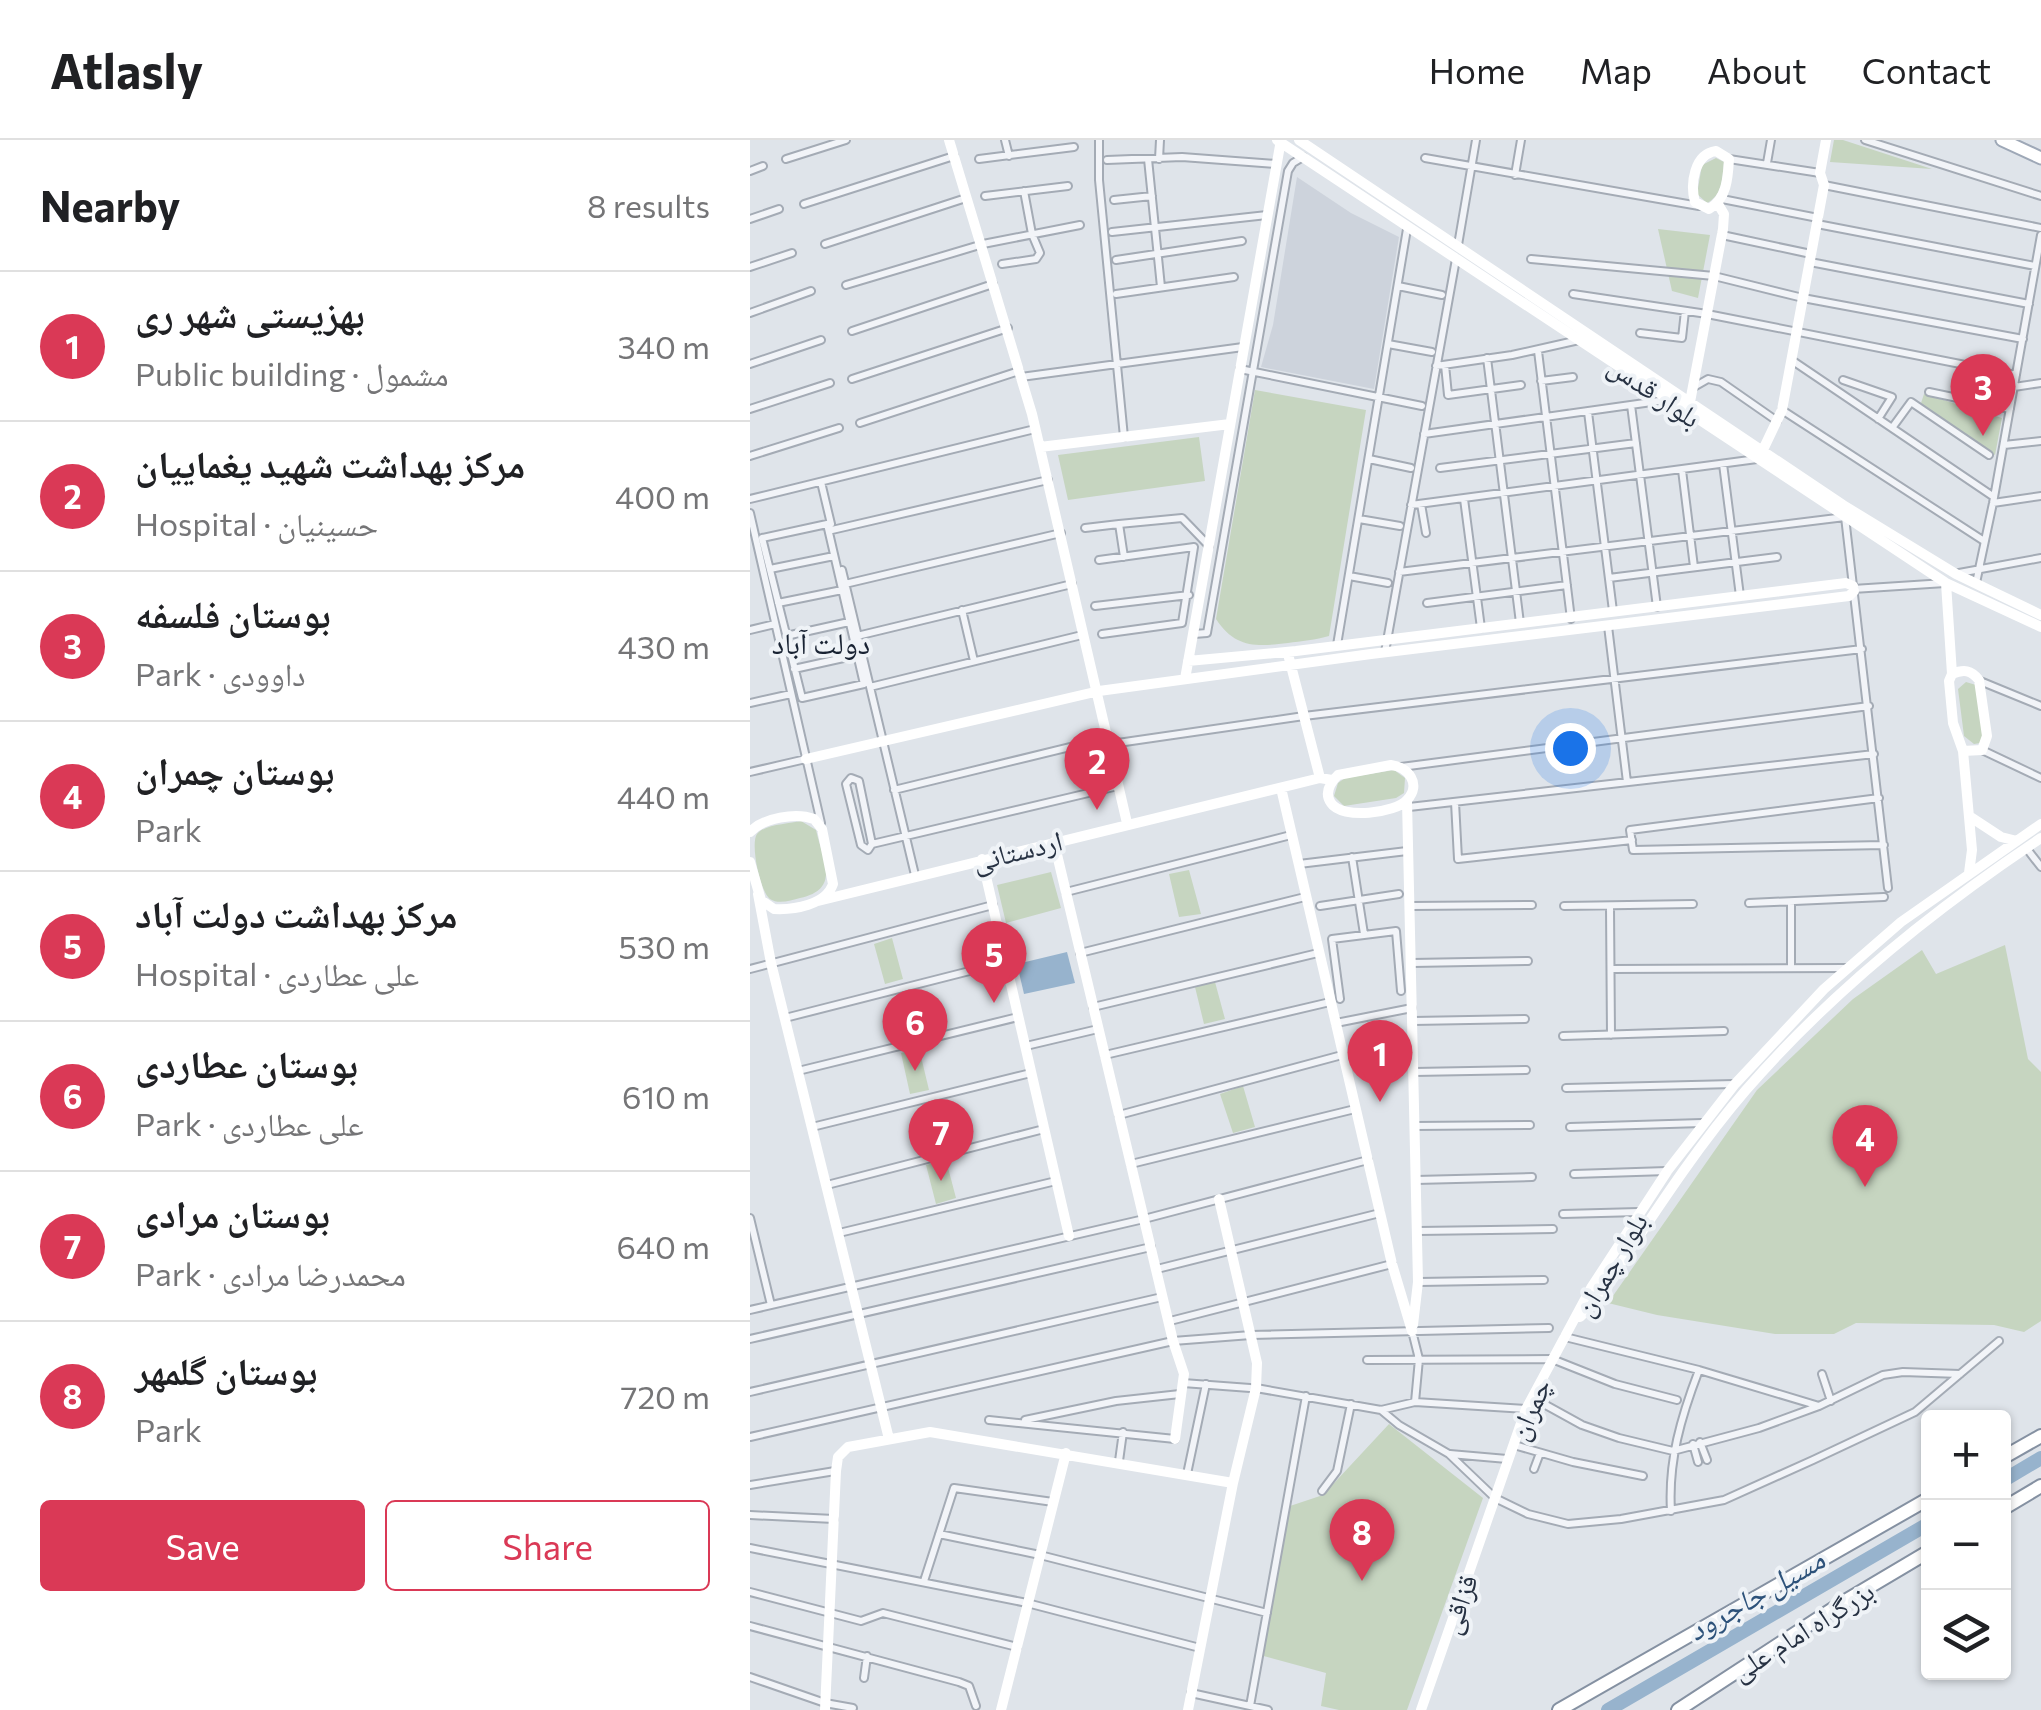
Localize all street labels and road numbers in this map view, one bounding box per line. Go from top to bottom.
street label: بلوار قدس [1601,348,1708,436]
street label: اردستانی [968,822,1066,880]
street label: بلوار چمران [1566,1206,1655,1322]
street label: چمران [1501,1373,1558,1445]
street label: قزاقی [1432,1570,1486,1639]
street label: بزرگراه امام علی [1724,1573,1881,1690]

